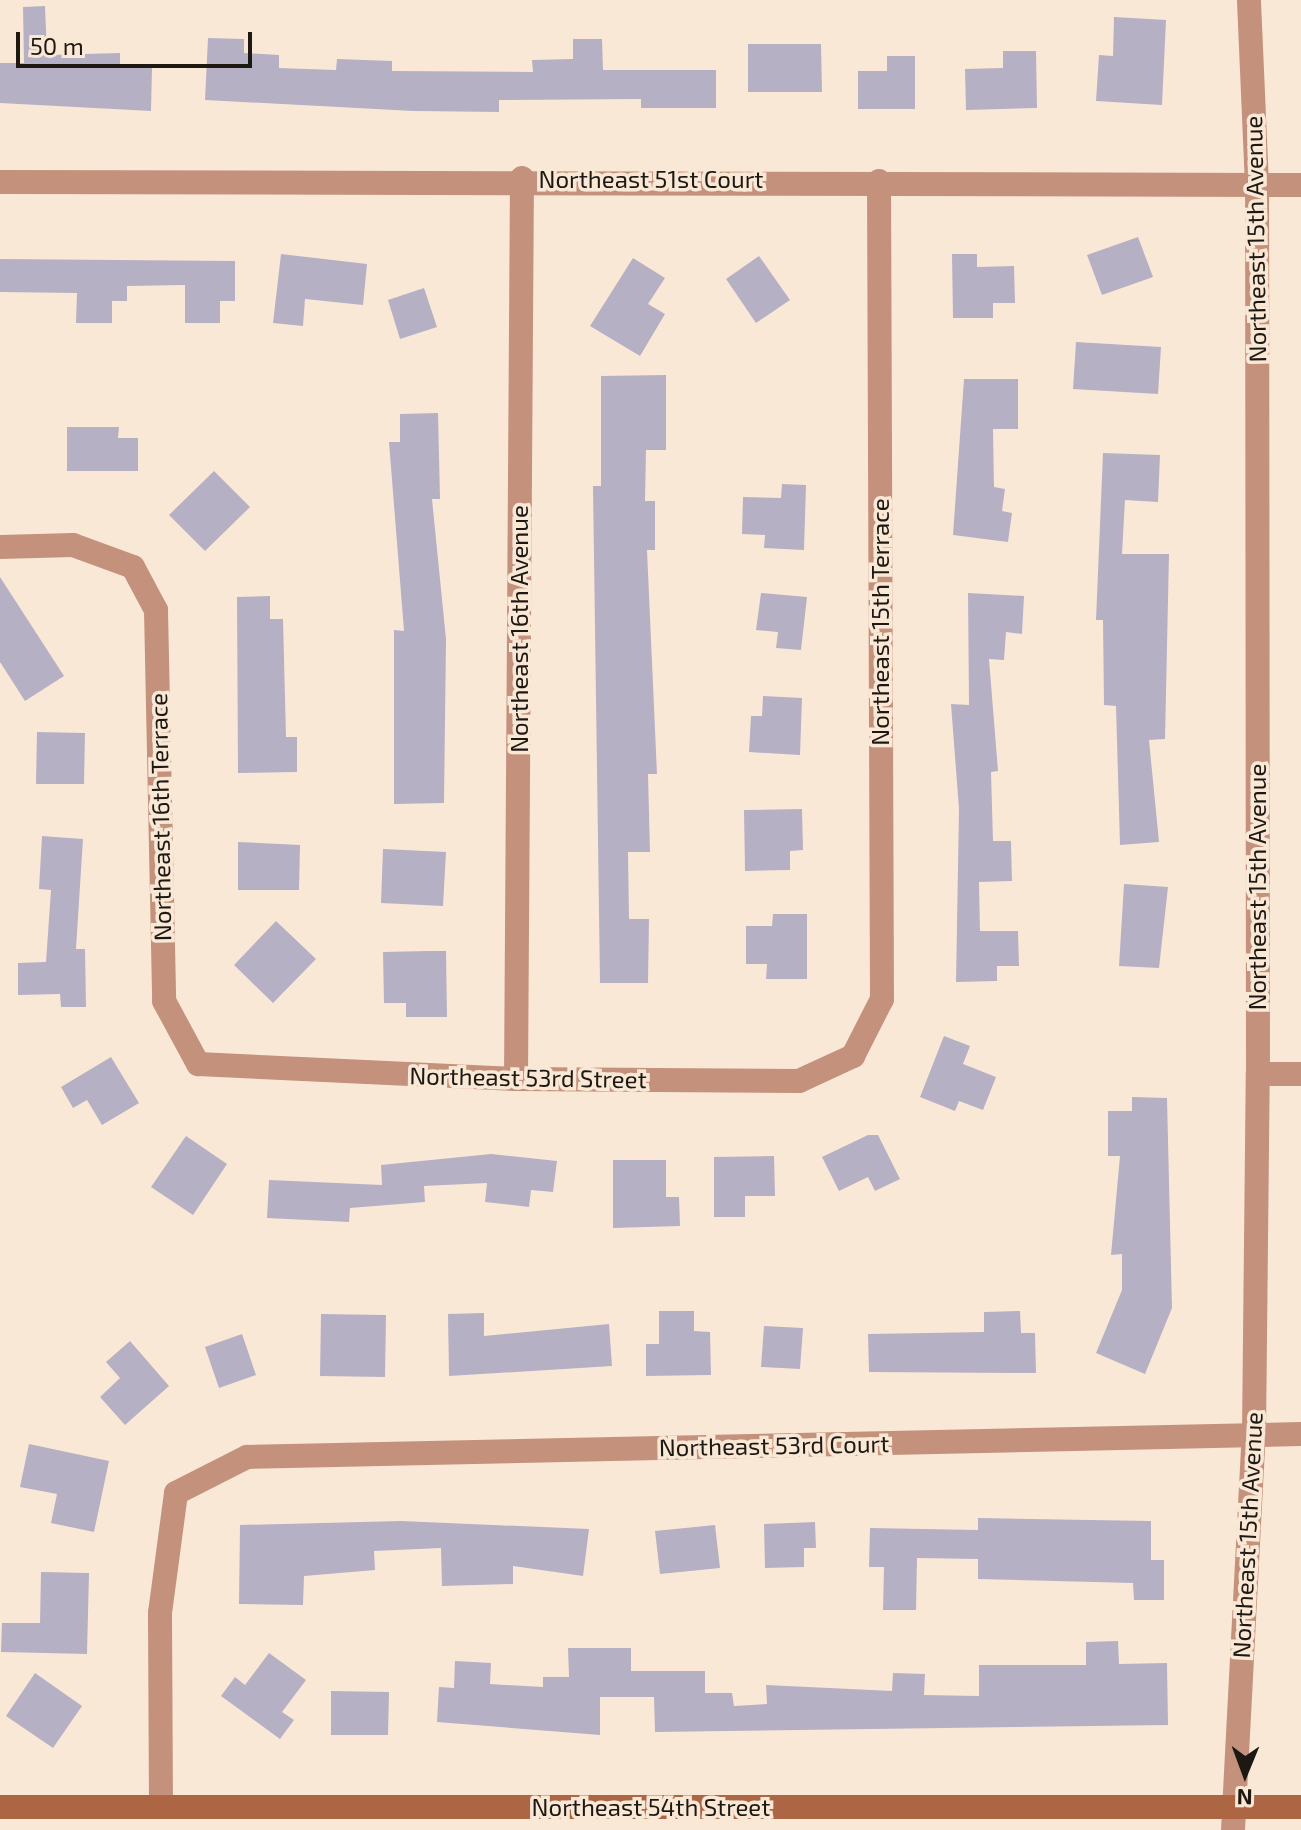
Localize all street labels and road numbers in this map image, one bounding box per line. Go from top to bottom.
street label: Northeast 15th Avenue [1238,115,1272,363]
street label: Northeast 51st Court [539,165,763,193]
street label: Northeast 15th Terrace [866,498,894,746]
street label: Northeast 16th Avenue [505,505,533,753]
street label: Northeast 16th Terrace [143,692,177,942]
street label: Northeast 15th Avenue [1243,763,1271,1011]
street label: Northeast 53rd Street [409,1061,647,1093]
street label: Northeast 15th Avenue [1226,1411,1268,1659]
street label: Northeast 53rd Court [659,1429,889,1461]
street label: Northeast 54th Street [532,1793,770,1821]

